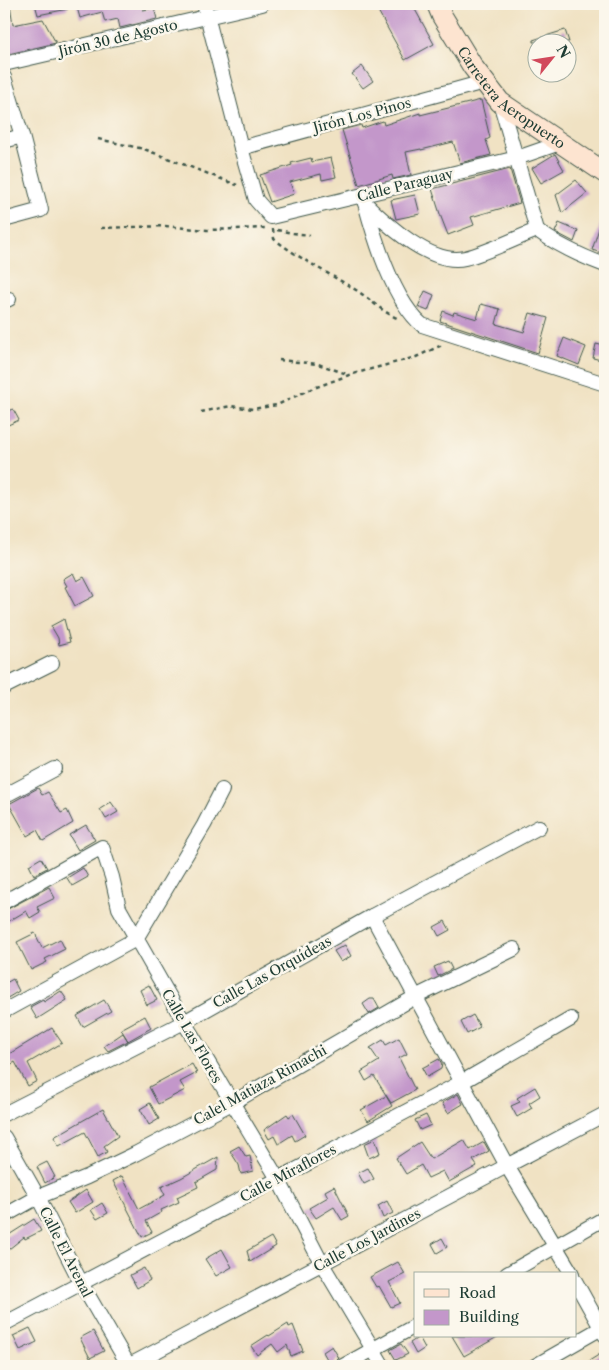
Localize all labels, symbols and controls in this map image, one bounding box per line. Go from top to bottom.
street label: Jirón 30 de Agosto [55,16,179,61]
north arrow [526,32,576,82]
text: N [552,42,574,61]
street label: Carretera Aeropuerto [454,43,569,153]
street label: Jirón Los Pinos [309,93,413,137]
street label: Calle Paraguay [355,164,455,206]
street label: Calle Las Orquídeas [209,932,335,1012]
street label: Calle Las Flores [158,986,226,1086]
street label: Calel Matiaza Rimachi [190,1041,330,1129]
street label: Calle Miraflores [237,1140,339,1206]
street label: Calle El Arenal [35,1204,97,1300]
street label: Calle Los Jardines [310,1204,424,1276]
legend [414,1272,576,1338]
text: Road [459,1283,496,1302]
text: Building [459,1307,519,1326]

